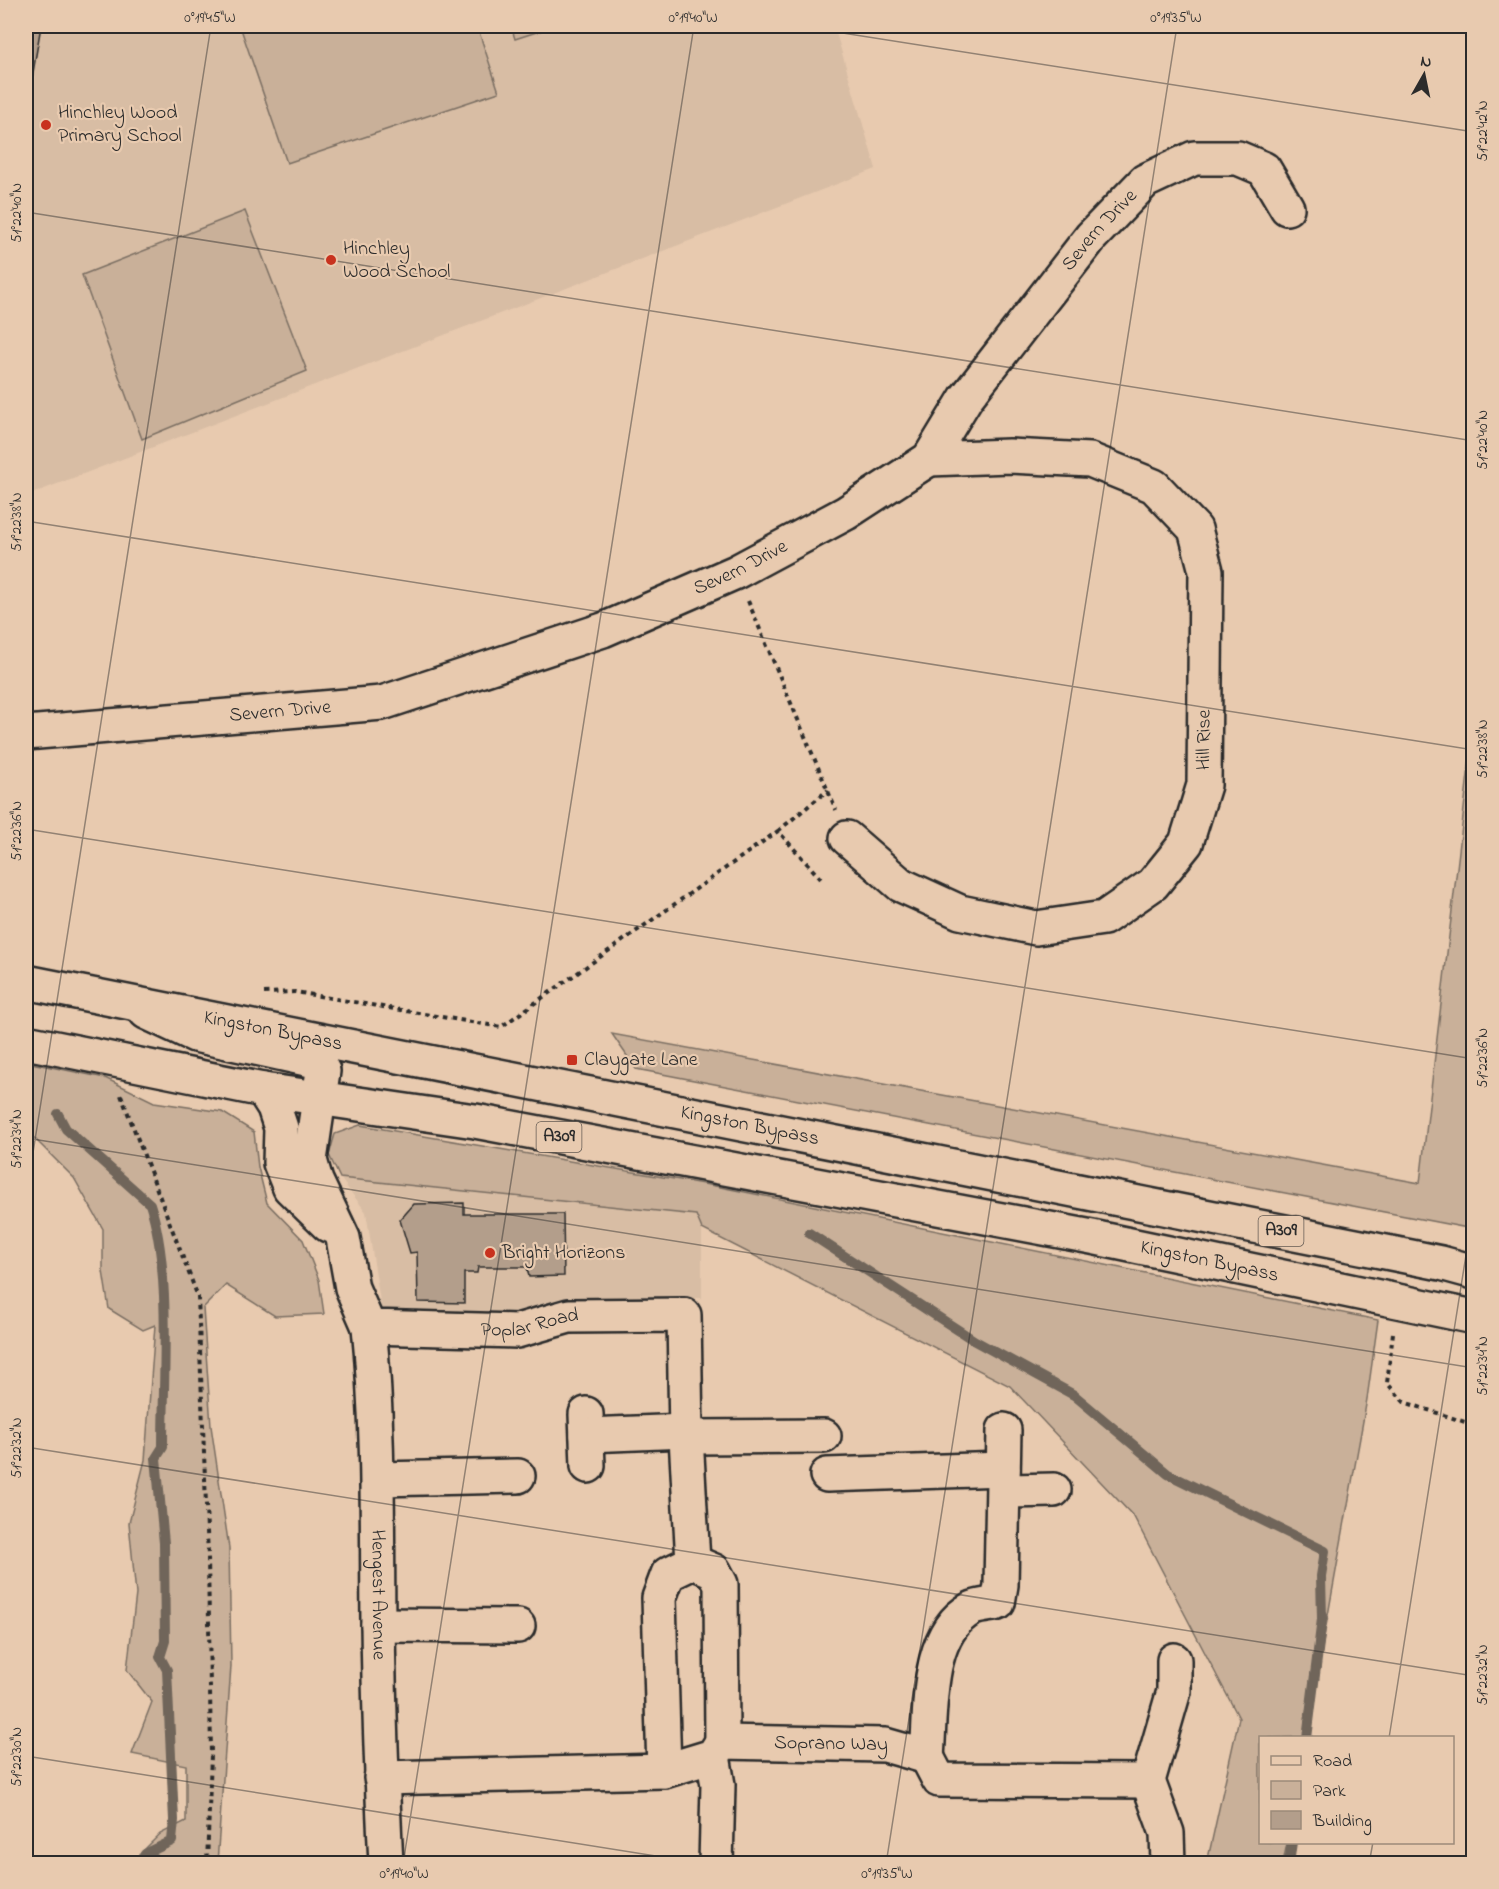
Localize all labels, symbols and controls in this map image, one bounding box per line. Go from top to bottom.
text: 0°19'45"W [184,7,236,29]
text: 0°19'40"W [668,7,718,29]
text: 0°19'35"W [1150,7,1202,29]
north arrow [1394,45,1454,105]
text: N [1419,49,1433,75]
place label: Hinchley Wood Primary School [58,99,182,151]
text: 51°22'42"N [1472,100,1494,162]
marker: Hinchley Wood Primary School [39,118,53,132]
street label: Severn Drive [1055,182,1144,278]
text: 51°22'40"N [6,183,28,243]
place label: Hinchley Wood School [343,235,450,287]
marker: Hinchley Wood School [324,253,338,267]
text: 51°22'40"N [1472,410,1494,470]
text: 51°22'38"N [6,492,28,552]
street label: Severn Drive [689,532,793,603]
street label: Severn Drive [228,693,332,730]
street label: Hill Rise [1190,709,1219,770]
text: 51°22'38"N [1472,719,1494,779]
text: 51°22'36"N [6,801,28,861]
street label: Kingston Bypass [201,1003,345,1059]
text: 51°22'36"N [1472,1028,1494,1088]
place label: Claygate Lane [584,1046,698,1076]
marker: Claygate Lane [565,1053,579,1067]
street label: Kingston Bypass [678,1098,822,1154]
text: 51°22'34"N [6,1109,28,1169]
road number: A309 [536,1122,582,1152]
road number: A309 [1258,1216,1304,1246]
street label: Kingston Bypass [1138,1233,1282,1290]
place label: Bright Horizons [501,1239,625,1269]
marker: Bright Horizons [483,1246,497,1260]
street label: Poplar Road [480,1301,579,1345]
text: 51°22'34"N [1472,1336,1494,1396]
text: 51°22'32"N [6,1417,28,1479]
street label: Hengest Avenue [362,1530,393,1660]
text: 51°22'32"N [1472,1644,1494,1706]
text: 51°22'30"N [6,1727,28,1787]
street label: Soprano Way [774,1728,888,1760]
legend [1259,1736,1454,1844]
text: Road [1313,1749,1352,1775]
text: Park [1313,1779,1346,1805]
text: Building [1312,1809,1372,1836]
text: 0°19'40"W [379,1863,429,1885]
text: 0°19'35"W [861,1863,913,1885]

